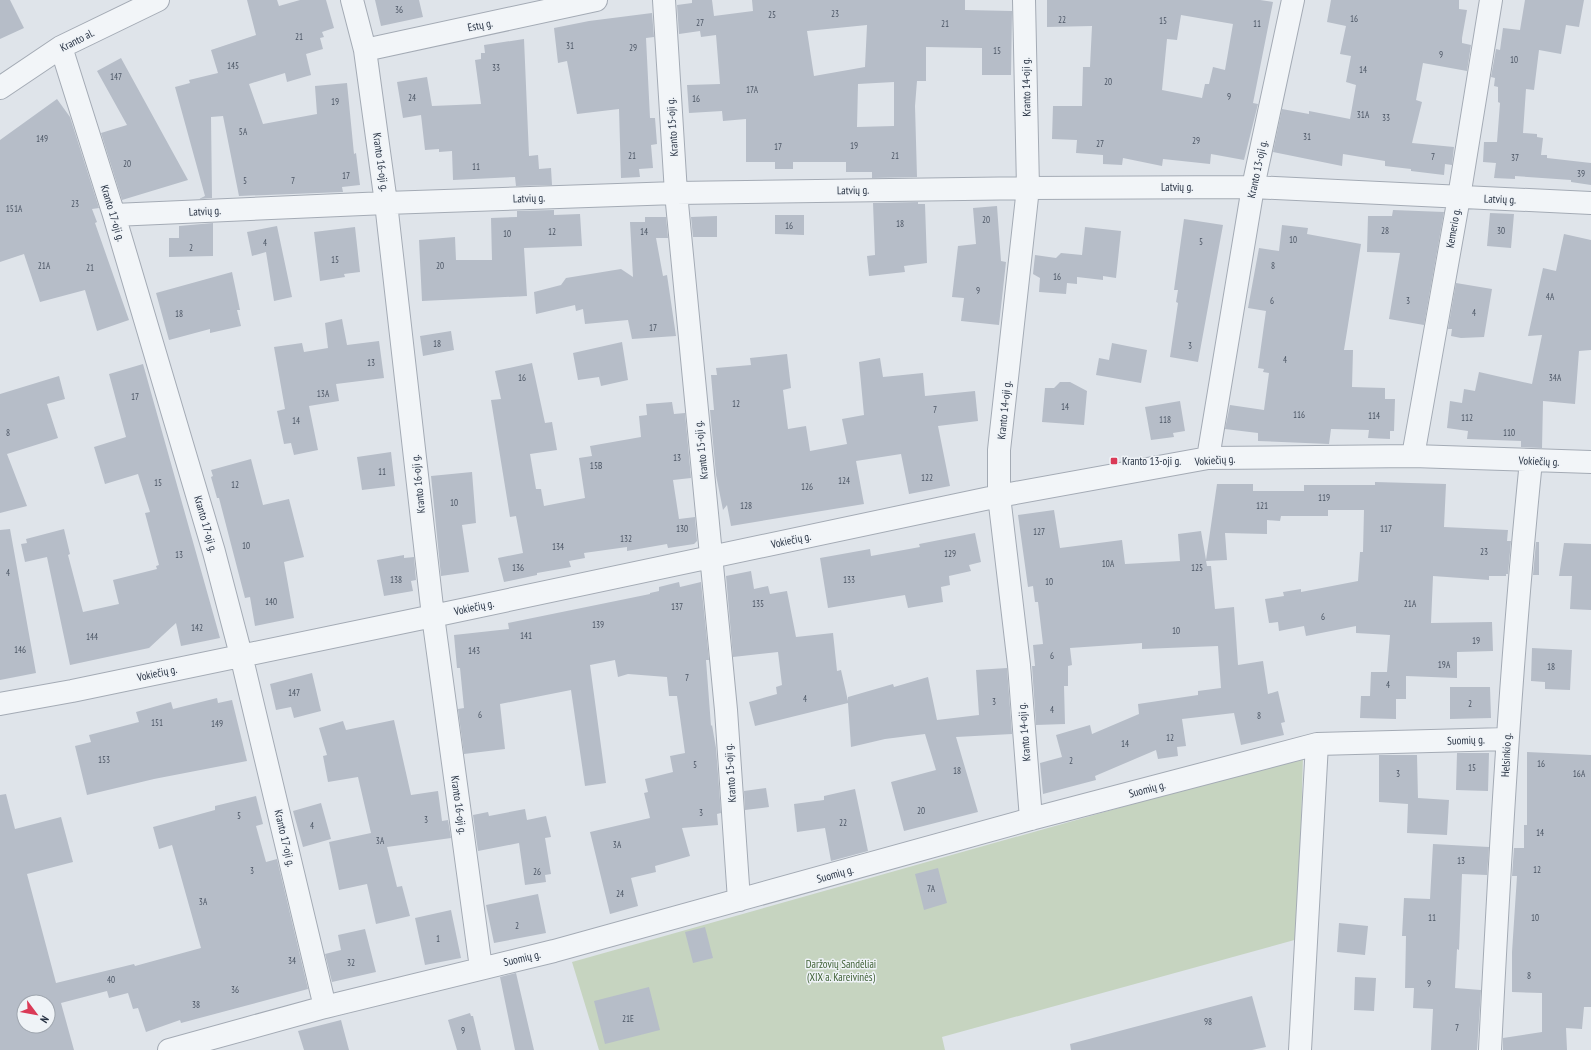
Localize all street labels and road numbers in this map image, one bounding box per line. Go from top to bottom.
street label: Estų g. [466,16,494,34]
street label: Kranto al. [58,25,96,54]
street label: Kranto 14-oji g. [1018,57,1034,117]
street label: Kranto 15-oji g. [663,97,681,157]
street label: Kranto 16-oji g. [370,132,392,192]
street label: Kranto 13-oji g. [1244,139,1270,199]
street label: Latvių g. [1161,180,1193,194]
street label: Kranto 17-oji g. [98,183,128,243]
street label: Latvių g. [837,183,869,197]
street label: Latvių g. [513,190,545,206]
street label: Latvių g. [1484,191,1516,207]
street label: Latvių g. [189,203,222,219]
street label: Kemerio g. [1443,207,1463,249]
street label: Kranto 14-oji g. [994,380,1014,440]
street label: Kranto 15-oji g. [691,420,711,480]
street label: Vokiečių g. [1193,452,1236,468]
street label: Vokiečių g. [1517,453,1560,469]
street label: Kranto 16-oji g. [408,454,428,514]
street label: Kranto 17-oji g. [191,494,221,554]
street label: Vokiečių g. [769,529,812,551]
street label: Vokiečių g. [452,596,495,618]
street label: Vokiečių g. [135,662,178,684]
street label: Kranto 14-oji g. [1014,702,1034,762]
street label: Suomių g. [1447,732,1485,748]
street label: Helsinkio g. [1498,732,1514,778]
street label: Kranto 15-oji g. [721,743,739,803]
street label: Kranto 16-oji g. [448,775,470,835]
street label: Suomių g. [1127,777,1167,801]
street label: Kranto 17-oji g. [272,808,298,868]
street label: Suomių g. [815,862,855,886]
street label: Suomių g. [502,947,542,969]

